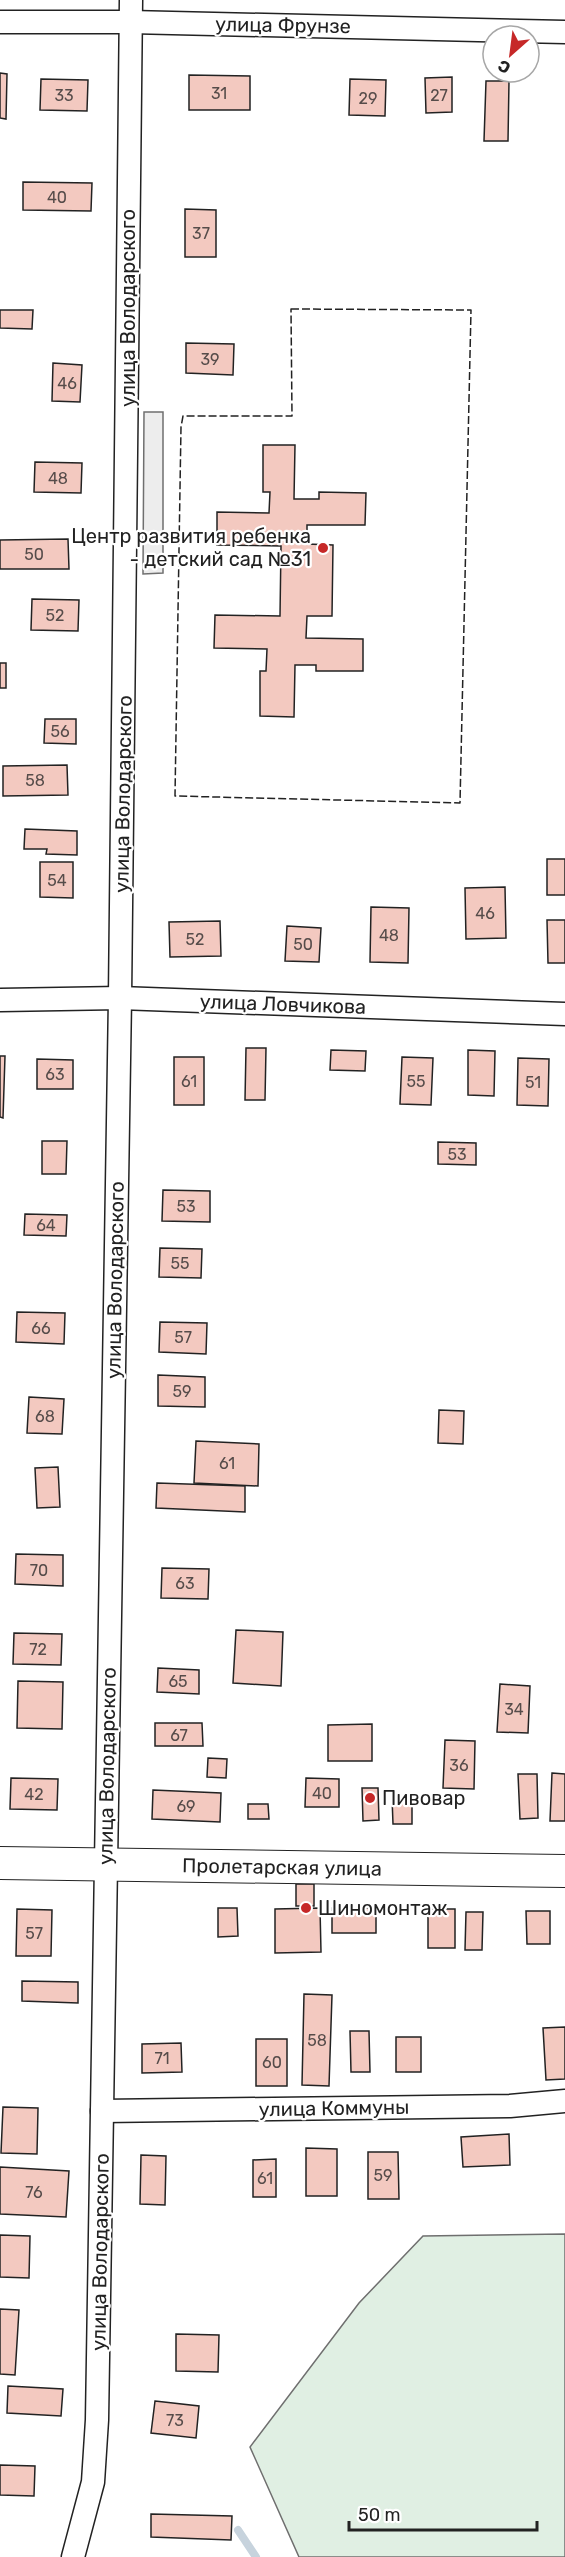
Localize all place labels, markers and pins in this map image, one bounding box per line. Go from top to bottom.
place label: Центр развития ребенка - детский сад №31 [71,524,311,571]
marker: Центр развития ребенка - детский сад №31 [316,541,330,555]
place label: Пивовар [382,1786,465,1810]
marker: Пивовар [363,1791,377,1805]
place label: Шиномонтаж [318,1896,448,1920]
marker: Шиномонтаж [299,1901,313,1915]

